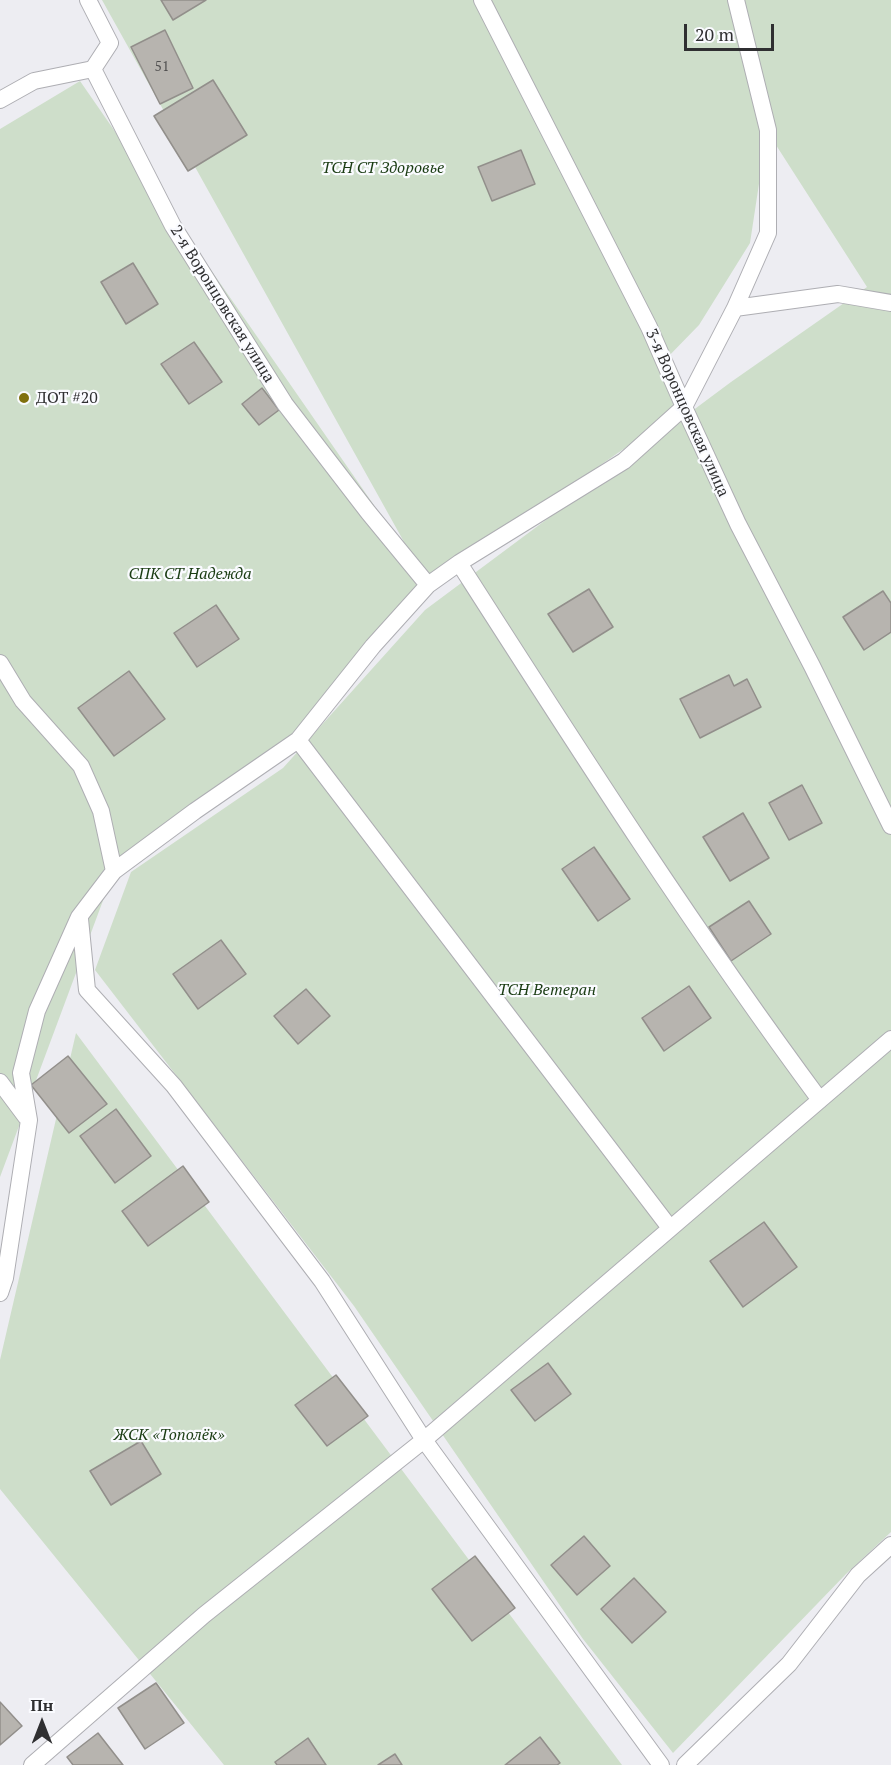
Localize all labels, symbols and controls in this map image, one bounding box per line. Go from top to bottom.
scale bar [687,12,777,50]
text: 20 m [695,22,734,46]
house number: 51 [155,59,169,75]
park label: ТСН СТ Здоровье [322,158,444,178]
street label: 2-я Воронцовская улица [166,222,278,386]
street label: 3-я Воронцовская улица [641,326,733,500]
place label: ДОТ #20 [36,388,98,408]
marker: ДОТ #20 [17,391,31,405]
park label: СПК СТ Надежда [128,564,252,584]
park label: ТСН Ветеран [498,980,596,1000]
park label: ЖСК «Тополёк» [113,1425,225,1445]
north arrow [12,1693,72,1753]
text: Пн [31,1694,53,1716]

